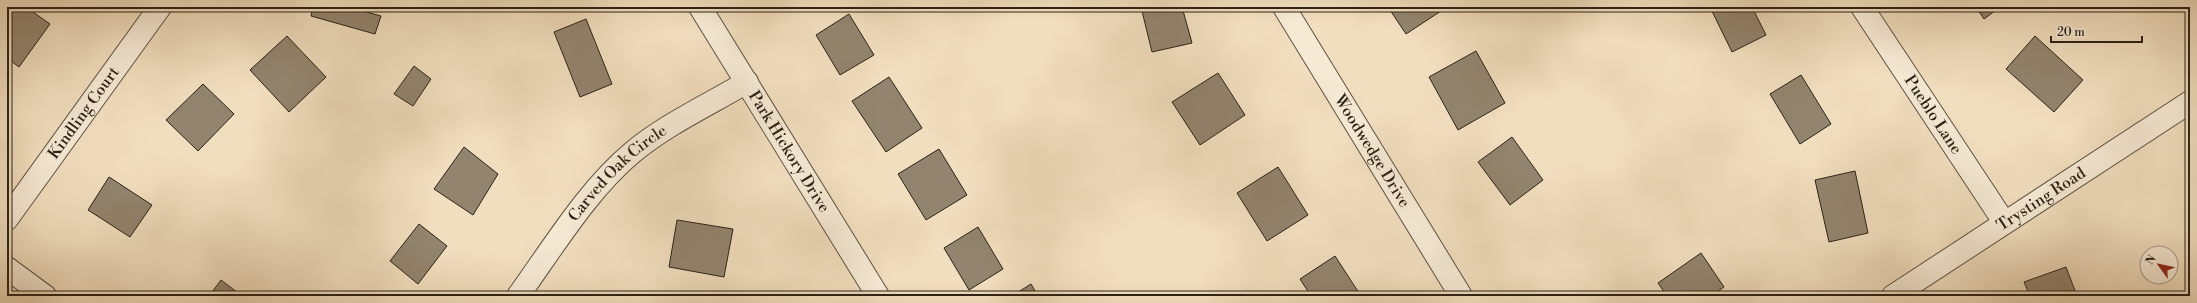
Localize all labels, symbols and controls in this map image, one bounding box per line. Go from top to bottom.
scale bar [2051,18,2142,44]
text: 20 m [2057,25,2085,40]
street label: Kindling Court [44,62,124,163]
street label: Pueblo Lane [1900,71,1966,158]
street label: Park Hickory Drive [744,87,834,216]
street label: Woodwedge Drive [1330,90,1415,211]
street label: Carved Oak Circle [564,120,671,226]
street label: Trysting Road [1993,163,2089,236]
north arrow [2139,245,2179,285]
text: N [2143,252,2160,268]

